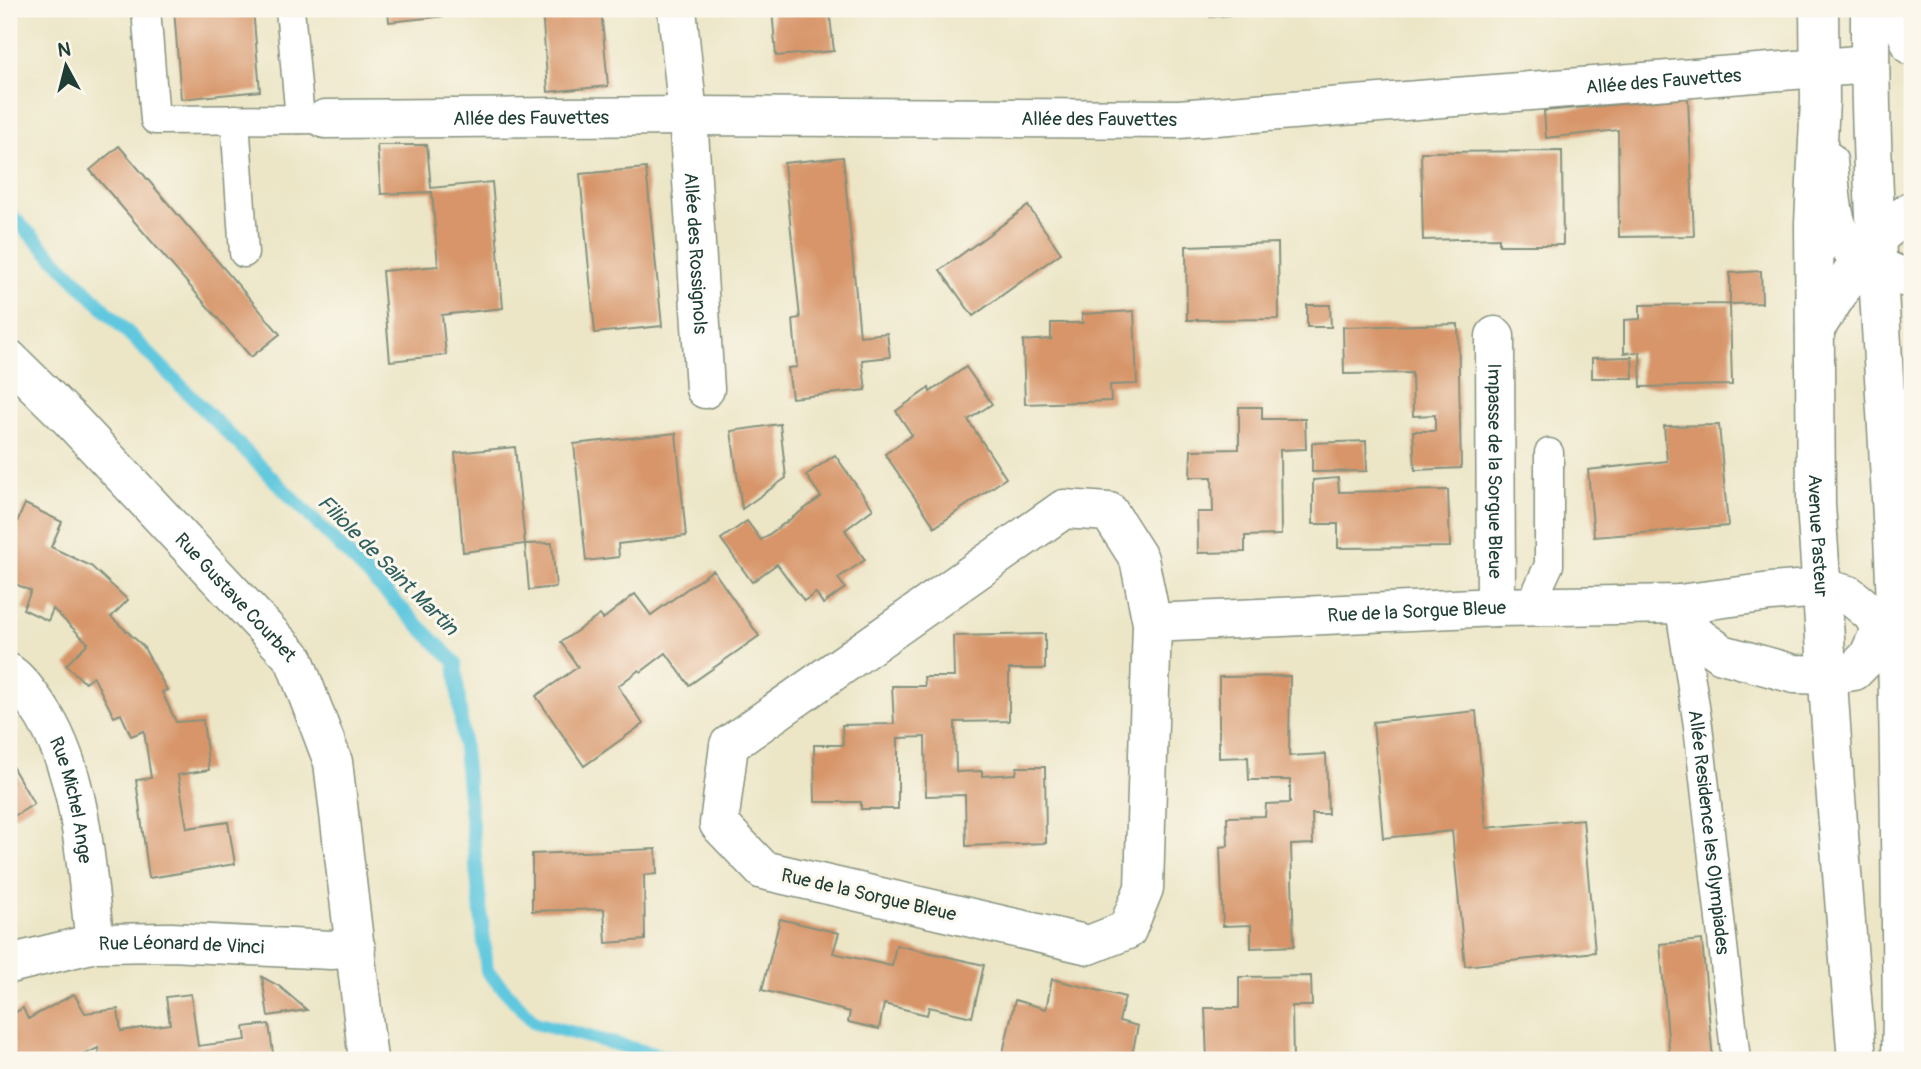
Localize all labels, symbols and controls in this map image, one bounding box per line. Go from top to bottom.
north arrow [32,32,102,102]
text: N [56,37,72,63]
street label: Allée des Fauvettes [1585,63,1743,100]
street label: Allée des Fauvettes [453,106,610,131]
street label: Allée des Fauvettes [1021,107,1178,132]
street label: Allée des Rossignols [679,172,713,335]
street label: Impasse de la Sorgue Bleue [1482,363,1507,579]
street label: Avenue Pasteur [1803,474,1833,598]
water label: Filiole de Saint Martin [312,489,465,642]
street label: Rue Gustave Courbet [169,528,302,667]
street label: Rue de la Sorgue Bleue [1327,596,1507,628]
street label: Allée Residence les Olympiades [1683,708,1735,956]
street label: Rue Michel Ange [44,733,97,865]
street label: Rue de la Sorgue Bleue [779,863,959,927]
street label: Rue Léonard de Vinci [98,931,265,960]

